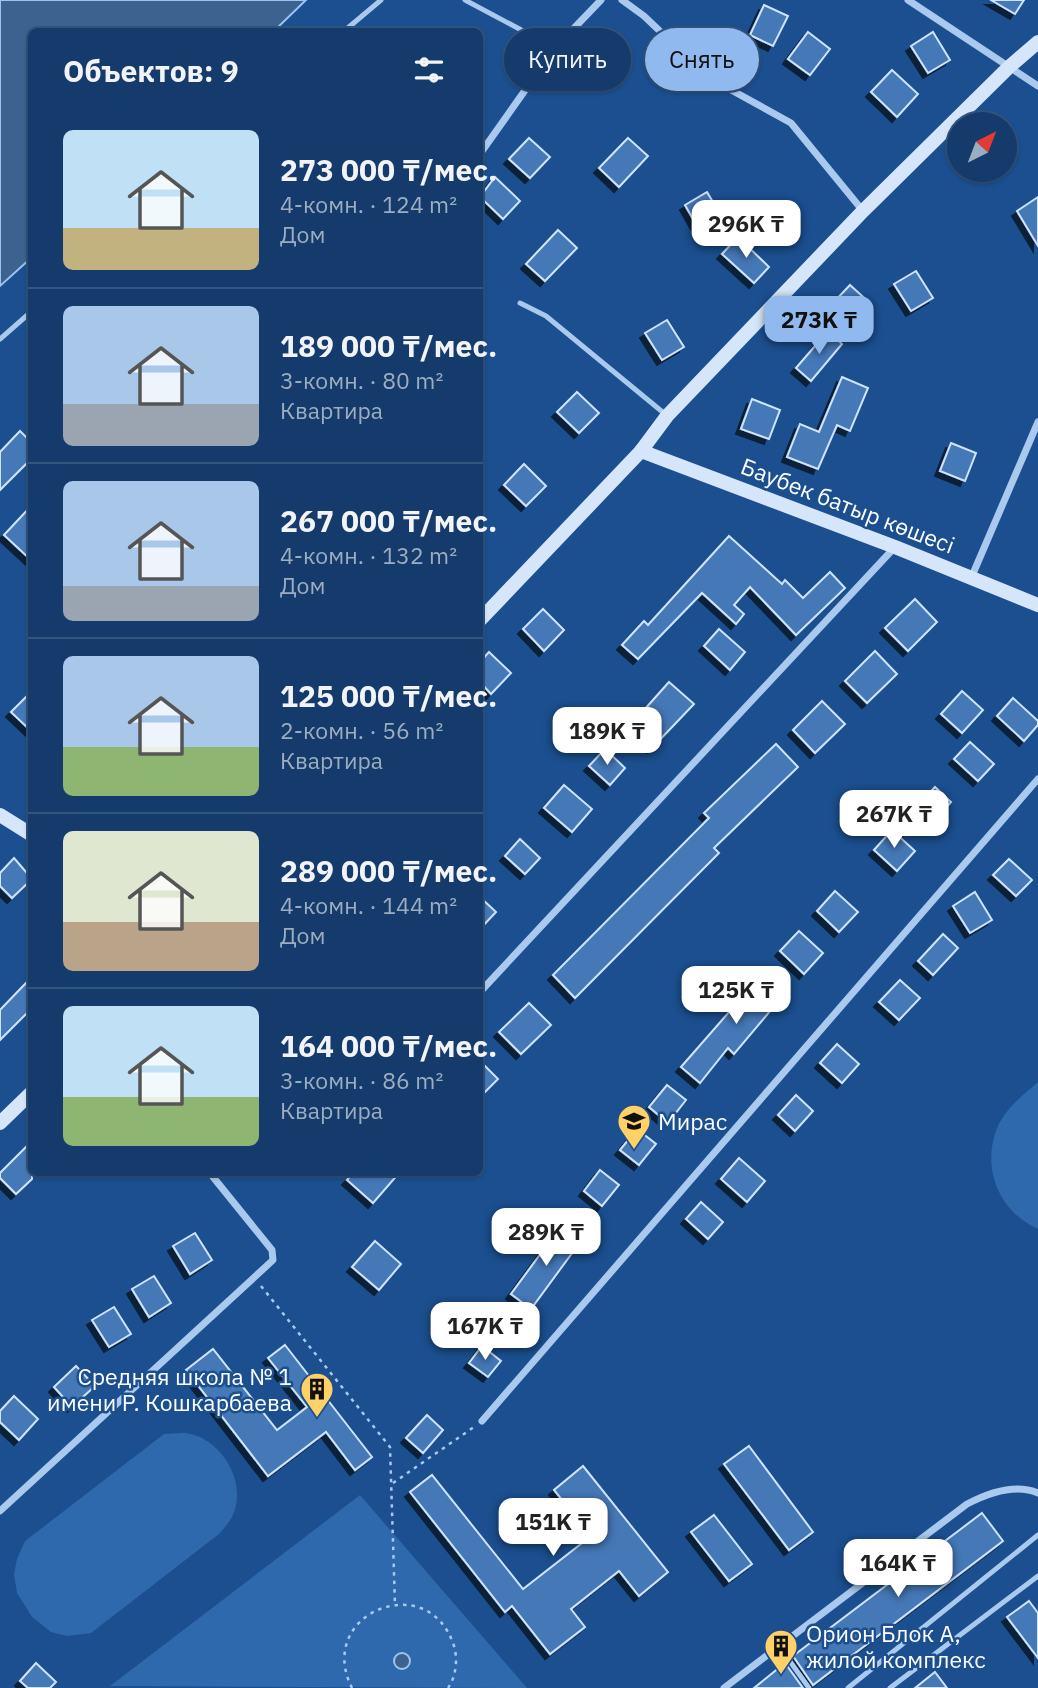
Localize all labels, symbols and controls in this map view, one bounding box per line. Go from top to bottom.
chip: Купить [504,28,631,91]
chip: Снять [645,28,759,91]
text: Объектов: 9 [63,51,239,90]
icon: filters [410,51,448,89]
north arrow [947,112,1017,182]
map controls [947,112,1017,182]
text: 273 000 ₸/мес. [280,150,497,189]
icon: home [119,158,203,242]
text: 4-комн. · 124 m² [280,189,457,219]
pin: 296K ₸ [689,201,803,260]
text: 296K ₸ [708,208,784,238]
text: Дом [280,219,325,249]
pin: 273K ₸ [762,296,876,356]
text: 273K ₸ [781,304,857,334]
text: 189 000 ₸/мес. [280,326,497,365]
icon: home [119,334,203,418]
text: 3-комн. · 80 m² [280,365,443,395]
text: Квартира [280,395,383,425]
street label: Баубек батыр көшесі [737,450,959,560]
text: 267 000 ₸/мес. [280,501,497,540]
icon: home [119,509,203,593]
text: 4-комн. · 132 m² [280,540,457,570]
text: Дом [280,570,325,600]
text: 125 000 ₸/мес. [280,676,497,715]
icon: home [119,684,203,768]
pin: 189K ₸ [550,708,664,767]
text: 2-комн. · 56 m² [280,715,443,745]
text: 189K ₸ [569,715,645,745]
text: Квартира [280,745,383,775]
pin: 267K ₸ [837,790,951,850]
text: 267K ₸ [856,798,932,828]
text: 289 000 ₸/мес. [280,851,497,890]
icon: home [119,859,203,943]
text: 4-комн. · 144 m² [280,890,457,920]
text: Дом [280,920,325,950]
pin: 125K ₸ [679,967,793,1026]
text: 125K ₸ [698,974,774,1004]
text: 164 000 ₸/мес. [280,1026,497,1065]
icon: home [119,1034,203,1118]
text: 3-комн. · 86 m² [280,1065,443,1095]
text: Квартира [280,1095,383,1125]
school or university icon: Мирас [615,1102,653,1151]
place label: Мирас [658,1106,727,1136]
pin: 289K ₸ [489,1208,603,1268]
text: 289K ₸ [508,1216,584,1246]
pin: 167K ₸ [428,1302,542,1362]
text: 167K ₸ [447,1310,523,1340]
place label: Средняя школа № 1 имени Р. Кошкарбаева [47,1361,292,1417]
building icon: Средняя школа № 1 имени Р. Кошкарбаева [298,1370,336,1419]
pin: 151K ₸ [496,1498,610,1558]
text: 151K ₸ [515,1506,591,1536]
pin: 164K ₸ [841,1540,955,1599]
text: 164K ₸ [860,1547,936,1577]
place label: Орион Блок А, жилой комплекс [806,1618,986,1674]
building icon: Орион Блок А, жилой комплекс [762,1627,800,1676]

